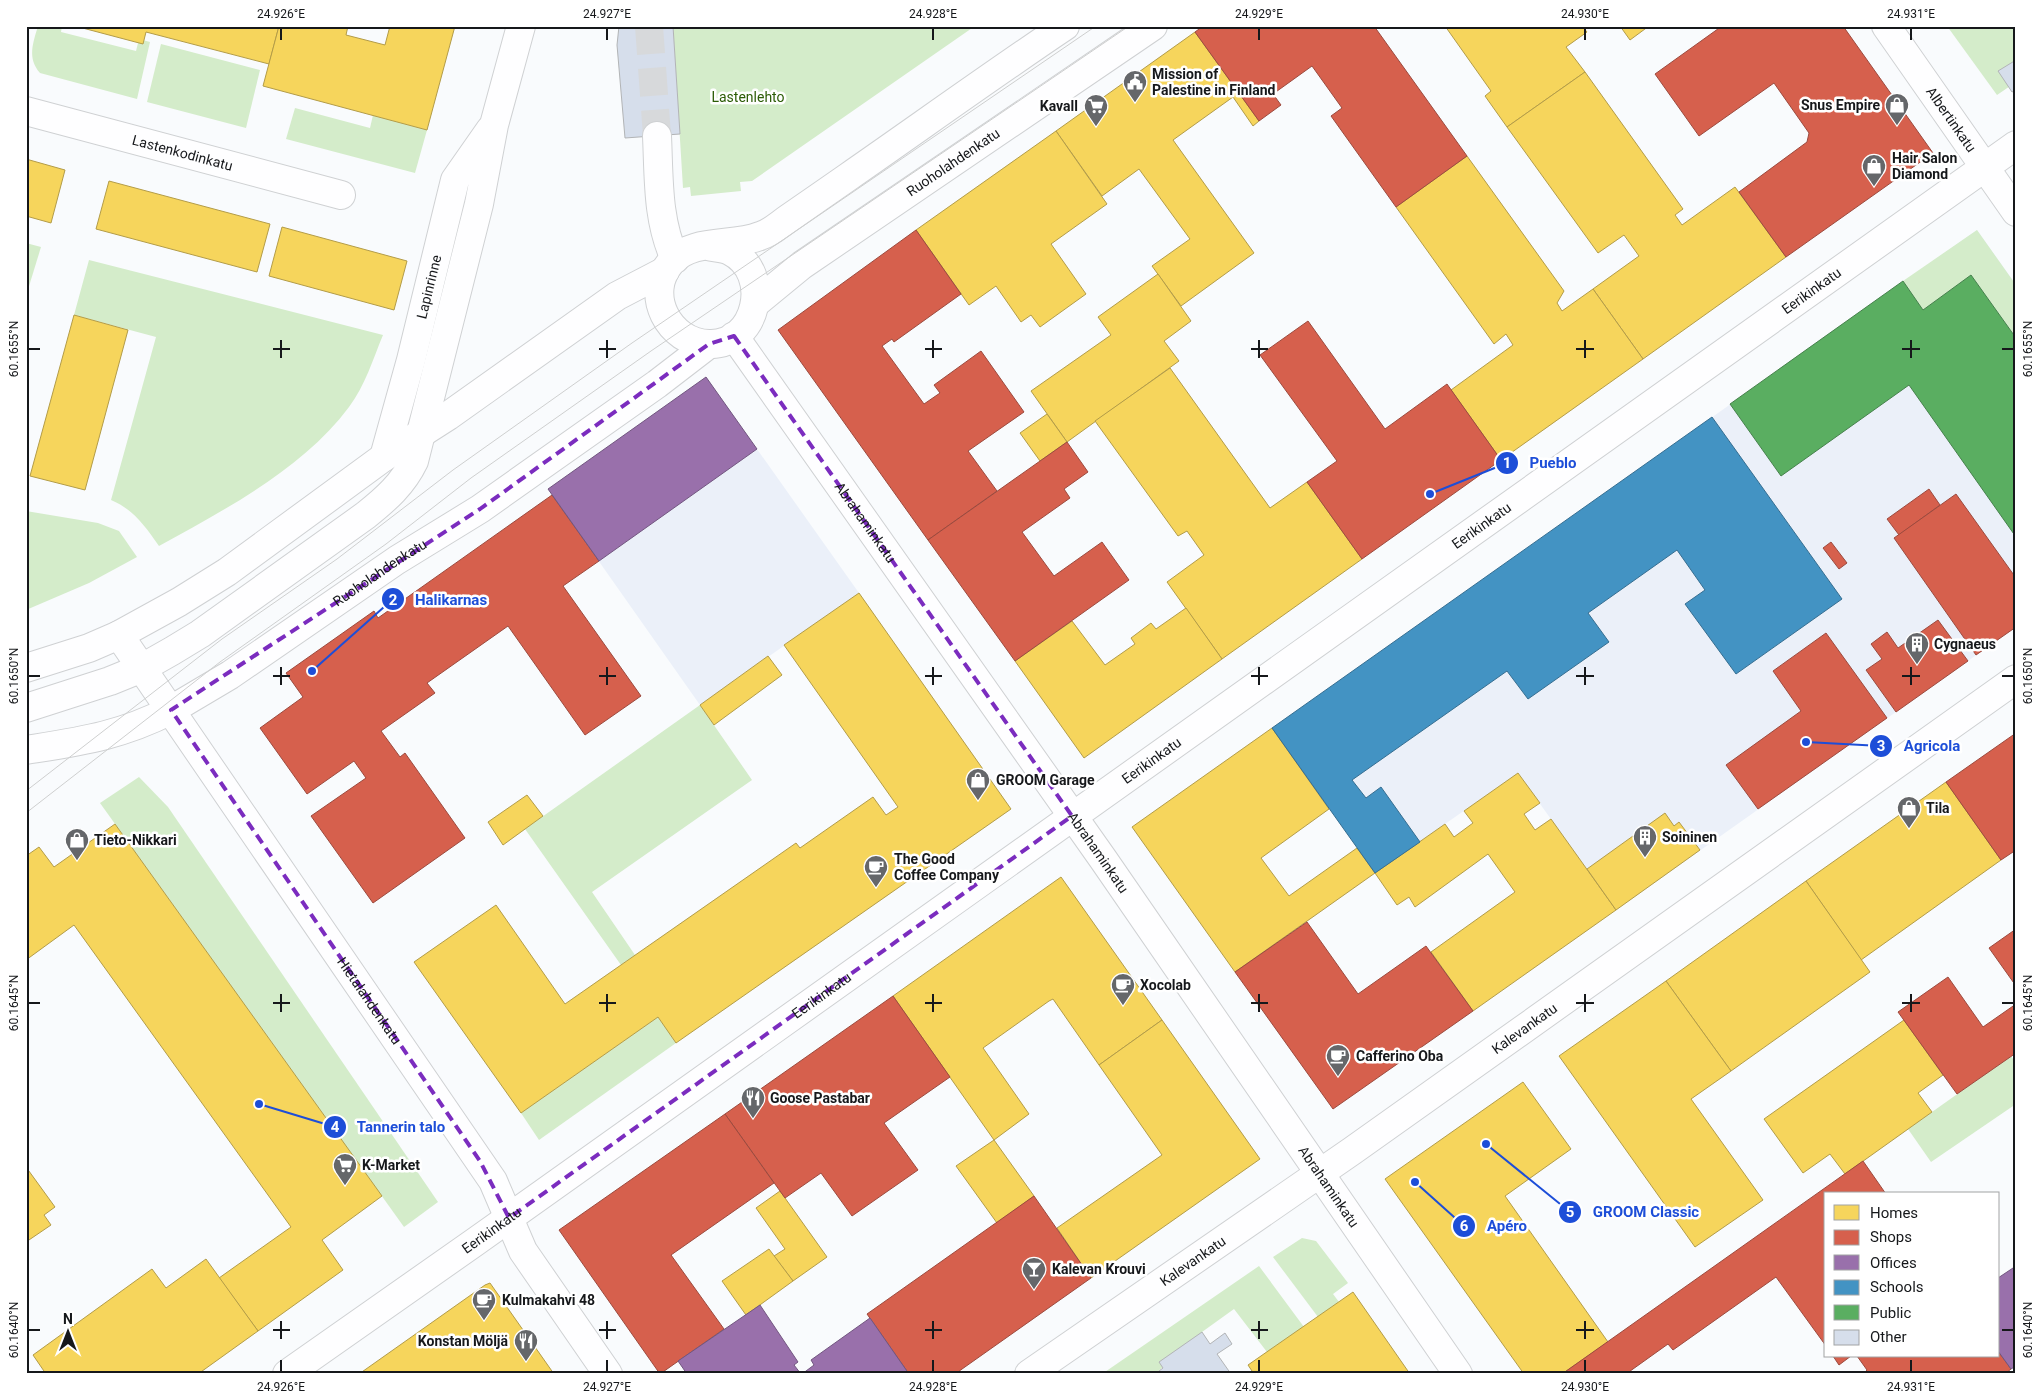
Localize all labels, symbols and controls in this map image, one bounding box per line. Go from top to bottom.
text: 24.926°E [257,7,305,21]
text: 24.927°E [583,7,631,21]
text: 24.928°E [909,7,957,21]
text: 24.929°E [1235,7,1283,21]
text: 24.930°E [1561,7,1609,21]
text: 24.931°E [1887,7,1935,21]
place label: Mission of Palestine in Finland [1152,66,1276,98]
public building icon: Mission of Palestine in Finland [1122,69,1148,103]
street label: Albertinkatu [1923,84,1980,155]
park label: Lastenlehto [711,89,785,105]
shop icon: Snus Empire [1884,92,1910,126]
supermarket icon: Kavall [1083,93,1109,127]
place label: Snus Empire [1801,97,1880,113]
place label: Kavall [1040,98,1078,114]
street label: Ruoholahdenkatu [904,125,1003,199]
street label: Lastenkodinkatu [131,132,235,174]
place label: Hair Salon Diamond [1892,150,1957,182]
shop icon: Hair Salon Diamond [1861,153,1887,187]
street label: Lapinrinne [413,253,444,320]
street label: Eerikinkatu [1779,264,1844,317]
text: 60.1655°N [7,321,21,377]
text: 60.1655°N [2021,321,2035,377]
callout: Pueblo [1495,448,1587,478]
text: 1 [1503,454,1511,472]
text: Pueblo [1529,454,1577,472]
street label: Abrahaminkatu [832,479,899,566]
street label: Eerikinkatu [1449,499,1514,552]
street label: Ruoholahdenkatu [330,536,429,610]
callout: Halikarnas [380,584,498,614]
text: 2 [389,591,398,609]
text: Halikarnas [415,591,487,609]
building icon: Cygnaeus [1904,631,1930,665]
place label: Cygnaeus [1934,636,1996,652]
text: 60.1650°N [7,648,21,704]
text: 60.1650°N [2021,648,2035,704]
callout: Agricola [1869,731,1970,761]
street label: Eerikinkatu [1119,734,1184,787]
text: 3 [1877,737,1885,755]
text: Agricola [1904,737,1960,755]
shop icon: GROOM Garage [965,767,991,801]
place label: GROOM Garage [996,772,1095,788]
shop icon: Tila [1896,795,1922,829]
place label: Tila [1926,800,1950,816]
street label: Abrahaminkatu [1064,809,1132,896]
building icon: Soininen [1632,824,1658,858]
shop icon: Tieto-Nikkari [64,827,90,861]
place label: Soininen [1662,829,1717,845]
place label: Tieto-Nikkari [94,832,177,848]
place label: The Good Coffee Company [894,851,1000,883]
cafe icon: The Good Coffee Company [863,854,889,888]
street label: Hietalahdenkatu [334,954,405,1047]
street label: Eerikinkatu [789,969,854,1022]
cafe icon: Xocolab [1110,972,1136,1006]
text: 60.1645°N [7,975,21,1031]
text: 60.1645°N [2021,975,2035,1031]
place label: Xocolab [1140,977,1191,993]
street label: Kalevankatu [1489,1000,1560,1057]
cafe icon: Cafferino Oba [1325,1043,1351,1077]
place label: Cafferino Oba [1356,1048,1444,1064]
restaurant icon: Goose Pastabar [740,1085,766,1119]
place label: Goose Pastabar [770,1090,870,1106]
callout: Tannerin talo [322,1112,456,1142]
text: 4 [331,1118,340,1136]
text: Tannerin talo [357,1118,445,1136]
street label: Abrahaminkatu [1295,1143,1362,1230]
supermarket icon: K-Market [332,1152,358,1186]
place label: K-Market [362,1157,420,1173]
legend [1824,1192,2000,1358]
callout: GROOM Classic [1558,1197,1709,1227]
text: 5 [1566,1203,1574,1221]
text: GROOM Classic [1593,1203,1699,1221]
street label: Eerikinkatu [459,1204,524,1257]
text: Homes [1870,1204,1918,1222]
callout: Apéro [1452,1211,1537,1241]
text: 6 [1460,1217,1469,1235]
text: Apéro [1487,1217,1527,1235]
text: Shops [1870,1228,1912,1246]
street label: Kalevankatu [1157,1233,1229,1289]
text: Offices [1870,1254,1917,1272]
bar icon: Kalevan Krouvi [1021,1256,1047,1290]
place label: Kalevan Krouvi [1052,1261,1146,1277]
text: Schools [1870,1278,1924,1296]
cafe icon: Kulmakahvi 48 [471,1287,497,1321]
place label: Kulmakahvi 48 [502,1292,595,1308]
text: 60.1640°N [7,1302,21,1358]
text: 60.1640°N [2021,1302,2035,1358]
text: Public [1870,1304,1911,1322]
north arrow [42,1308,92,1358]
text: N [63,1311,73,1327]
restaurant icon: Konstan Möljä [513,1328,539,1362]
text: Other [1870,1328,1907,1346]
place label: Konstan Möljä [418,1333,509,1349]
text: 24.926°E [257,1380,305,1394]
text: 24.927°E [583,1380,631,1394]
text: 24.928°E [909,1380,957,1394]
text: 24.929°E [1235,1380,1283,1394]
text: 24.930°E [1561,1380,1609,1394]
text: 24.931°E [1887,1380,1935,1394]

